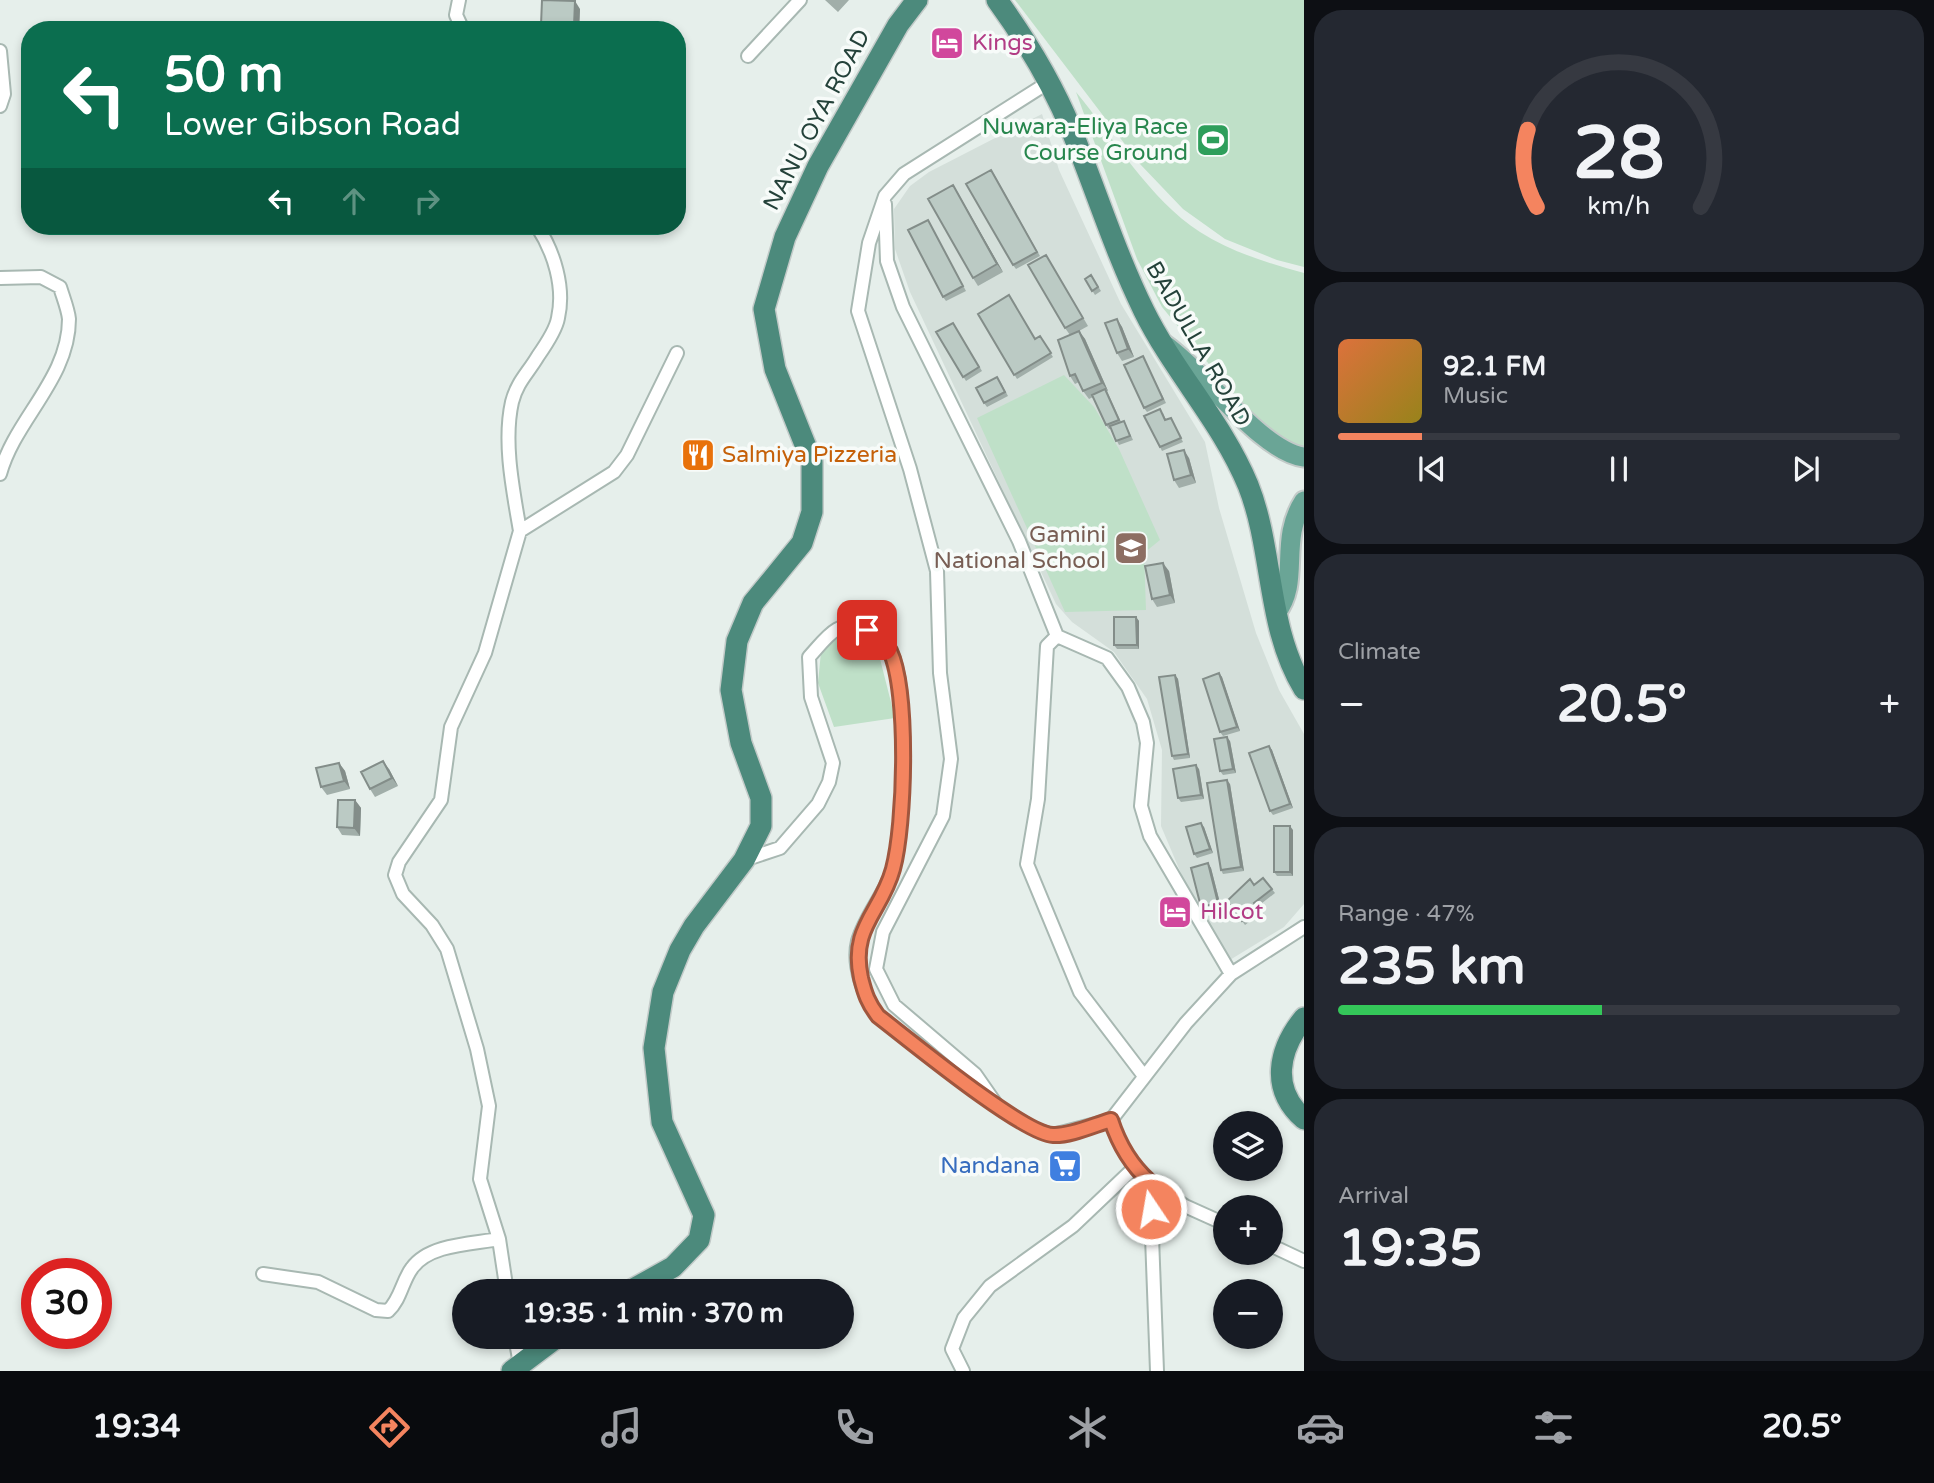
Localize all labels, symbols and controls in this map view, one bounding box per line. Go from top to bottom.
hotel icon: Kings [928,24,966,62]
street label: NANU OYA ROAD [757,25,877,215]
place label: Kings [972,29,1033,57]
text: 50 m [164,46,283,105]
icon: left [49,49,140,140]
text: Lower Gibson Road [164,106,461,144]
text: 28 [1573,110,1665,198]
place label: Nuwara-Eliya Race Course Ground [982,113,1188,167]
sports icon: Nuwara-Eliya Race Course Ground [1194,121,1232,159]
icon: left [262,182,300,220]
icon: ahead [335,182,373,220]
icon: right [408,182,446,220]
text: km/h [1588,191,1650,221]
street label: BADULLA ROAD [1139,256,1257,432]
text: 92.1 FM [1443,351,1546,382]
text: Music [1443,382,1508,410]
restaurant icon: Salmiya Pizzeria [679,436,717,474]
place label: Salmiya Pizzeria [722,441,897,469]
icon: previous [1413,450,1451,488]
icon: pause [1600,450,1638,488]
icon: next [1787,450,1825,488]
place label: Gamini National School [934,521,1106,575]
school or university icon: Gamini National School [1112,529,1150,567]
pin [837,600,897,660]
icon: arrive [848,611,886,649]
text: Climate [1338,638,1421,666]
text: 20.5° [1557,673,1687,736]
text: − [1338,682,1365,728]
text: + [1879,682,1900,728]
hotel icon: Hilcot [1156,893,1194,931]
place label: Hilcot [1200,898,1264,926]
text: Range · 47% [1338,900,1474,928]
text: 235 km [1338,935,1526,998]
map controls [1213,1111,1283,1349]
button: layers [1213,1111,1283,1181]
supermarket icon: Nandana [1046,1147,1084,1185]
place label: Nandana [940,1152,1040,1180]
position arrow [1114,1172,1188,1246]
text: Arrival [1338,1182,1409,1210]
button: + [1213,1195,1283,1265]
text: 19:35 [1338,1217,1482,1280]
speed limit sign: 30 [21,1258,112,1349]
button: − [1213,1279,1283,1349]
text: 19:35 · 1 min · 370 m [522,1298,784,1329]
icon: directions [365,1403,414,1452]
icon: music [597,1403,646,1452]
icon: phone [830,1403,879,1452]
icon: climate [1063,1403,1112,1452]
icon: car [1296,1403,1345,1452]
icon: filters [1529,1403,1578,1452]
text: 19:34 [92,1408,181,1446]
text: 20.5° [1762,1408,1842,1446]

